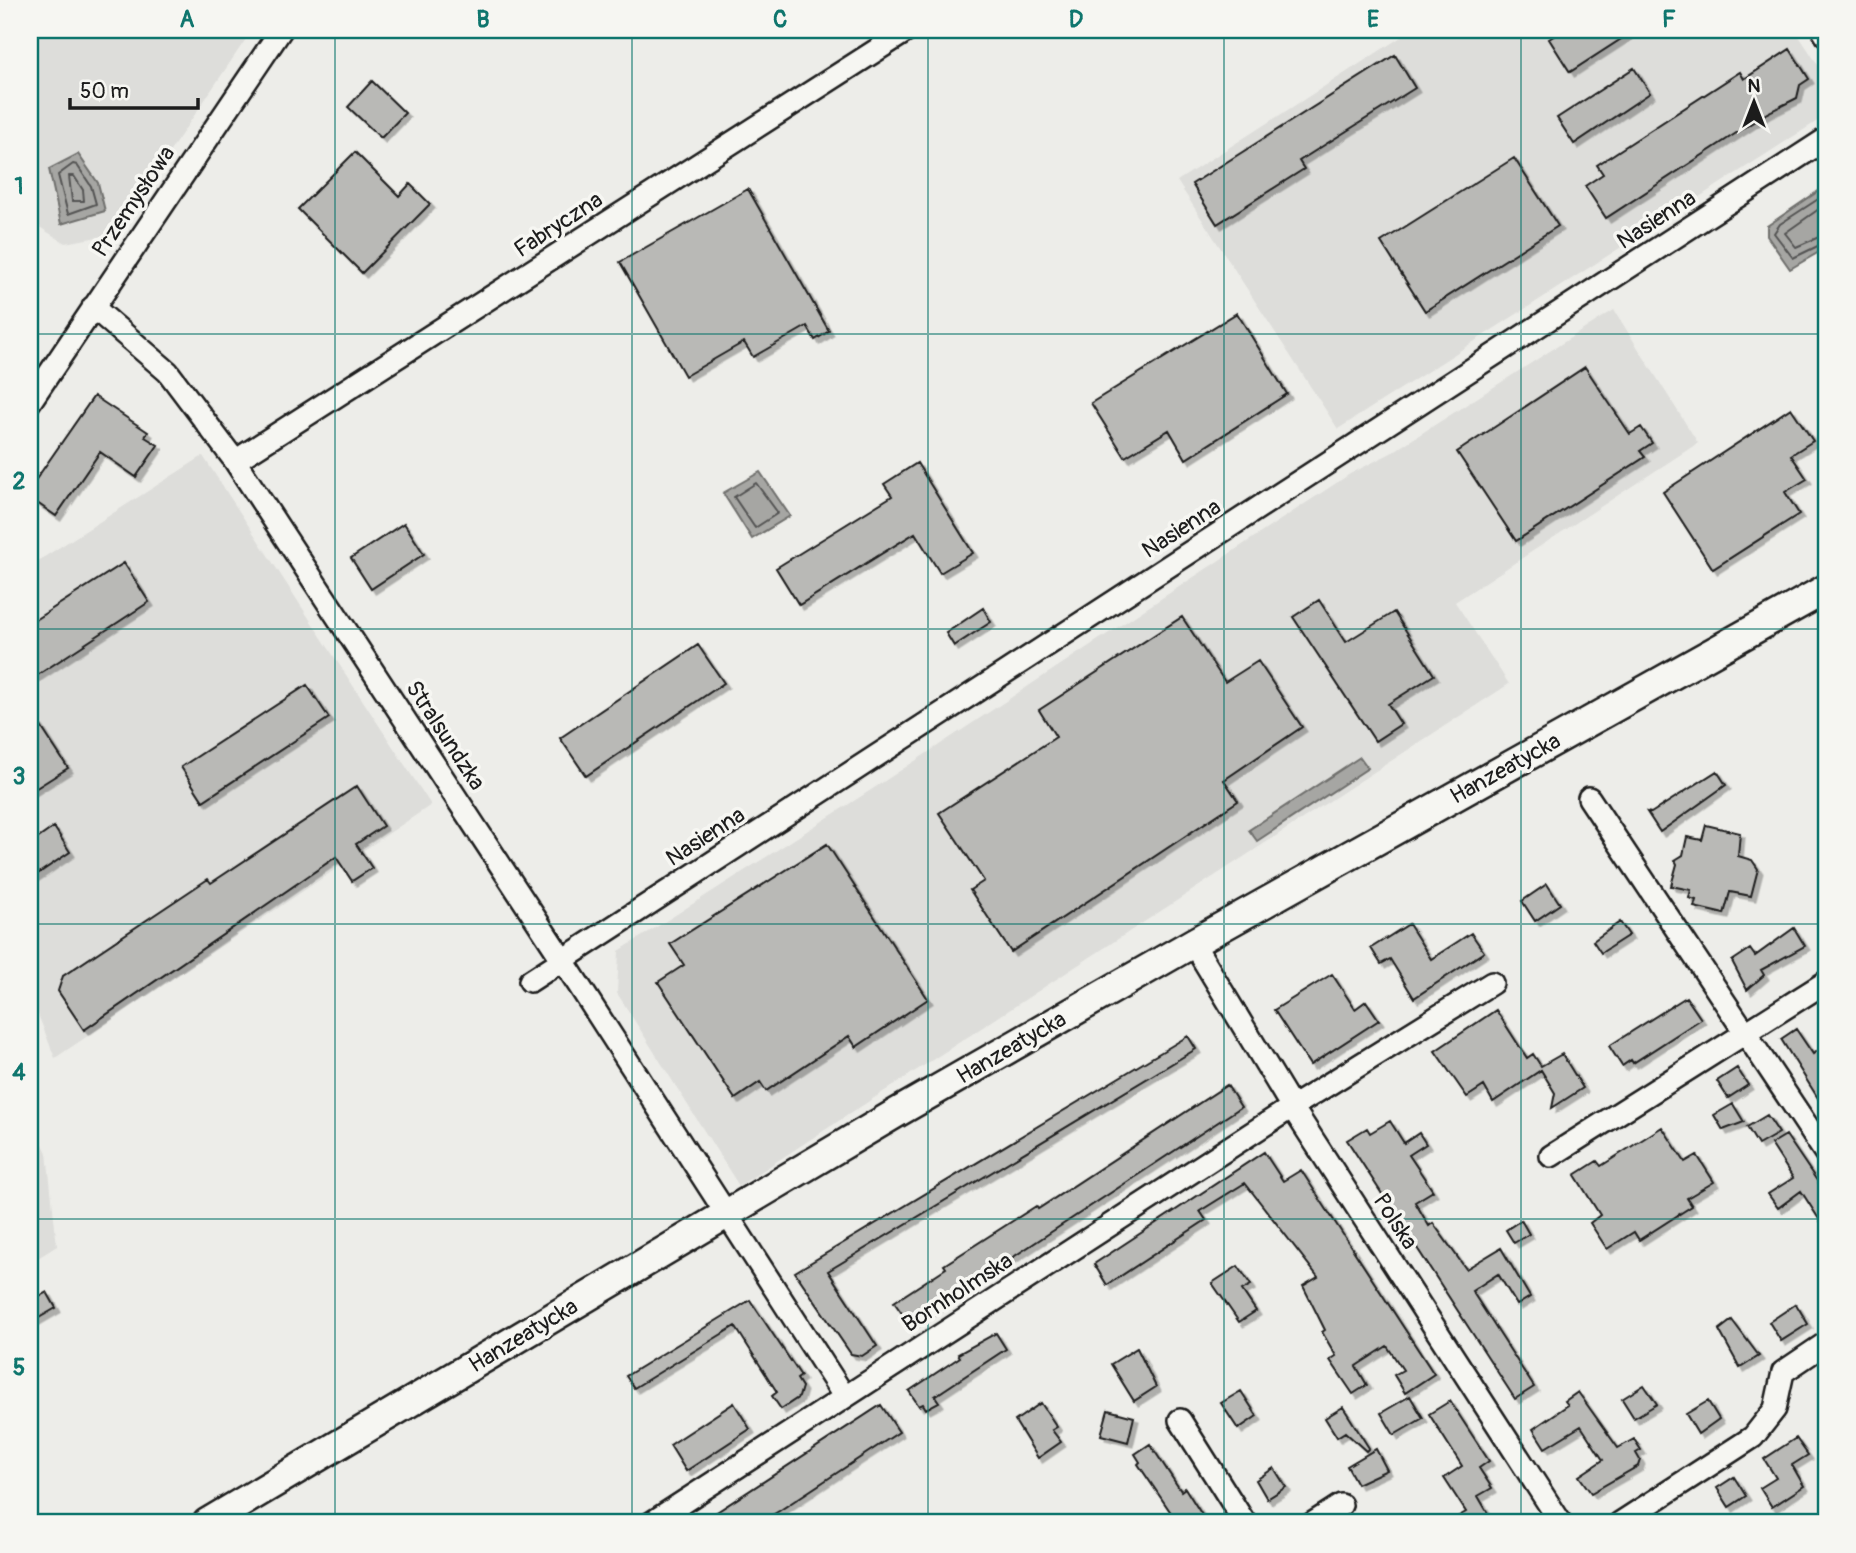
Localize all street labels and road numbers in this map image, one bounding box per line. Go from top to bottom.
street label: Przemysłowa [86,140,181,262]
street label: Nasienna [1611,183,1701,256]
street label: Fabryczna [508,185,608,264]
street label: Nasienna [1136,492,1226,565]
street label: Stralsundzka [399,675,492,796]
street label: Hanzeatycka [1445,726,1566,811]
street label: Nasienna [660,800,750,873]
street label: Hanzeatycka [951,1004,1071,1090]
street label: Polska [1367,1188,1424,1255]
street label: Bornholmska [897,1246,1018,1339]
street label: Hanzeatycka [464,1292,583,1379]

